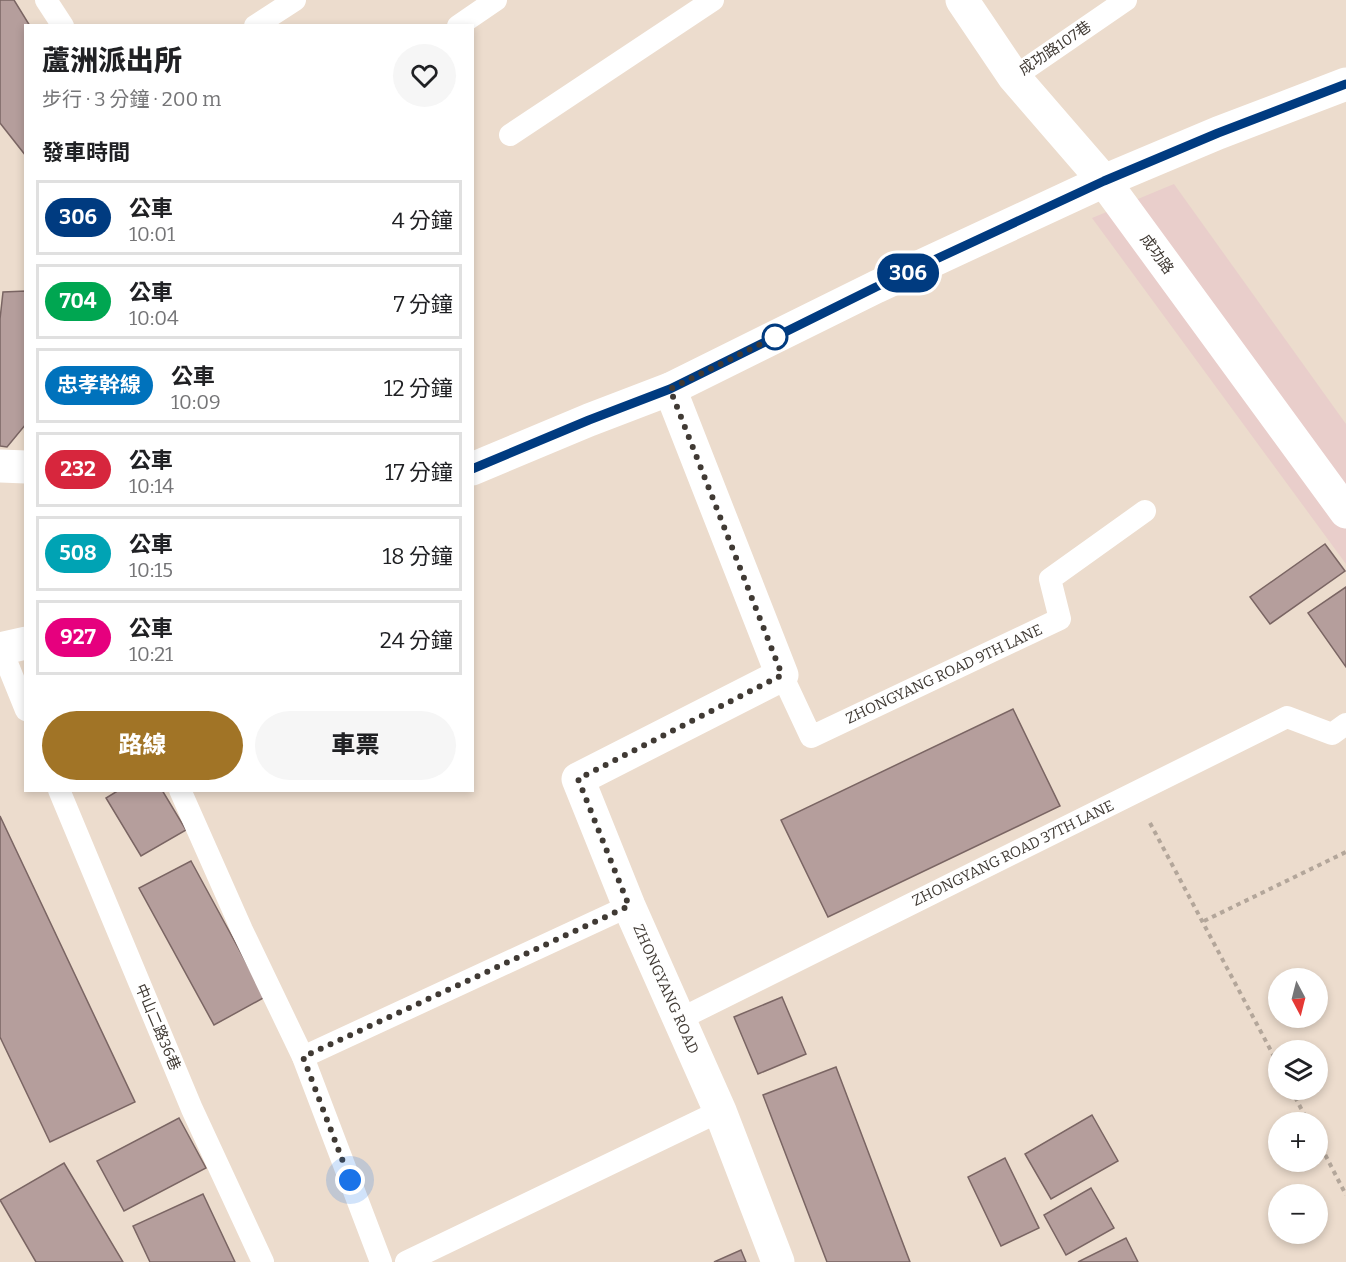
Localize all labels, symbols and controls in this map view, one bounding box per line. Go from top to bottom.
street label: 成功路107巷 [1015,17,1095,79]
text: 蘆洲派出所 [42,44,182,77]
button: heart [393,44,456,107]
text: 步行 · 3 分鐘 · 200 m [42,87,221,111]
text: 發車時間 [42,139,130,166]
text: 公車 [129,195,173,222]
text: 306 [59,204,97,230]
text: 4 分鐘 [392,207,453,234]
text: 10:01 [129,222,175,246]
street label: 成功路 [1136,231,1178,277]
line badge: 306 [874,254,942,292]
text: 306 [889,260,927,286]
text: 公車 [129,279,173,306]
text: 704 [59,288,97,314]
text: 7 分鐘 [394,291,453,318]
text: 10:04 [129,306,179,330]
unlabelled marker [762,324,788,350]
text: 公車 [171,363,215,390]
text: 忠孝幹線 [57,372,141,398]
text: 12 分鐘 [384,375,453,402]
text: 10:09 [171,390,221,414]
text: 公車 [129,447,173,474]
text: 232 [60,456,96,482]
text: 17 分鐘 [385,459,453,486]
text: 10:14 [129,474,174,498]
text: 公車 [129,531,173,558]
text: 508 [59,540,97,566]
text: 18 分鐘 [382,543,453,570]
text: 10:15 [129,558,173,582]
text: 公車 [129,615,173,642]
street label: ZHONGYANG ROAD 9TH LANE [843,620,1045,728]
text: 927 [60,624,96,650]
text: 24 分鐘 [380,627,453,654]
text: 10:21 [129,642,173,666]
button: 路線 [42,711,243,780]
button: 車票 [255,711,456,780]
street label: ZHONGYANG ROAD 37TH LANE [909,796,1117,910]
street label: ZHONGYANG ROAD [629,921,703,1057]
north arrow [1268,968,1328,1028]
map controls [1268,968,1328,1244]
street label: 中山二路36巷 [132,981,184,1073]
button: layers [1268,1040,1328,1100]
button: + [1268,1112,1328,1172]
your location [335,1165,365,1195]
button: − [1268,1184,1328,1244]

